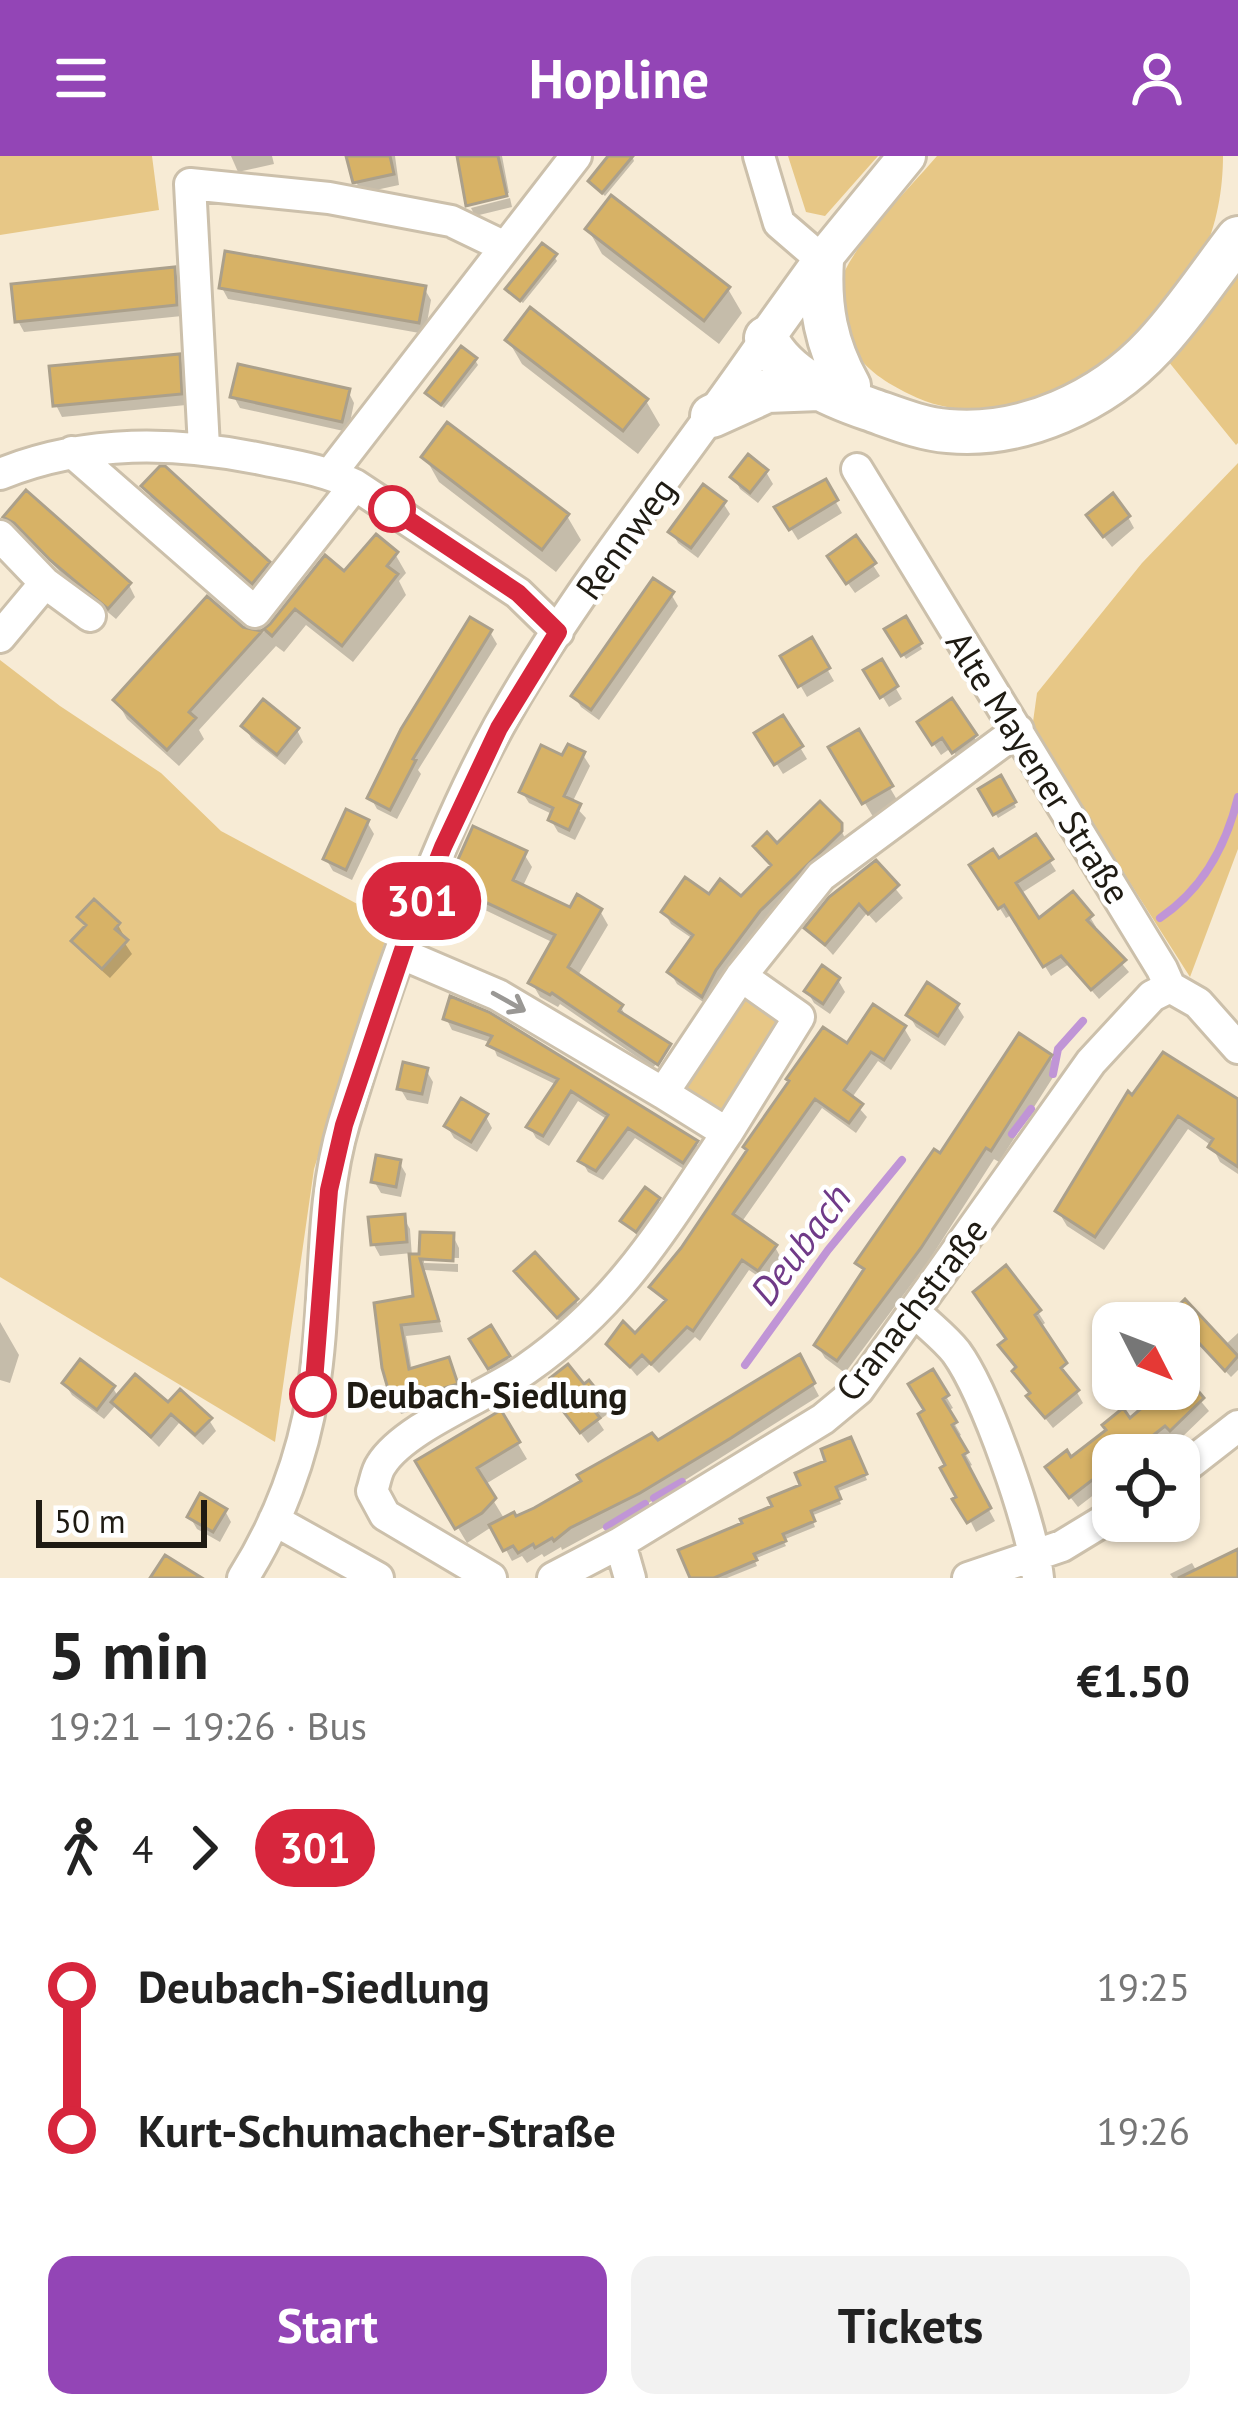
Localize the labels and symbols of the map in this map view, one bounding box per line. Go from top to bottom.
street label: Rennweg [565,467,685,609]
unlabelled marker [370,487,414,531]
street label: Alte Mayener Straße [936,622,1142,912]
line badge: 301 [353,862,491,940]
one-way arrow [490,991,525,1014]
water label: Deubach [738,1173,862,1315]
street label: Cranachstraße [825,1208,997,1410]
north arrow [1092,1302,1200,1410]
place label: Deubach-Siedlung [346,1371,628,1418]
marker: Deubach-Siedlung [291,1372,335,1416]
scale bar [36,1494,207,1547]

